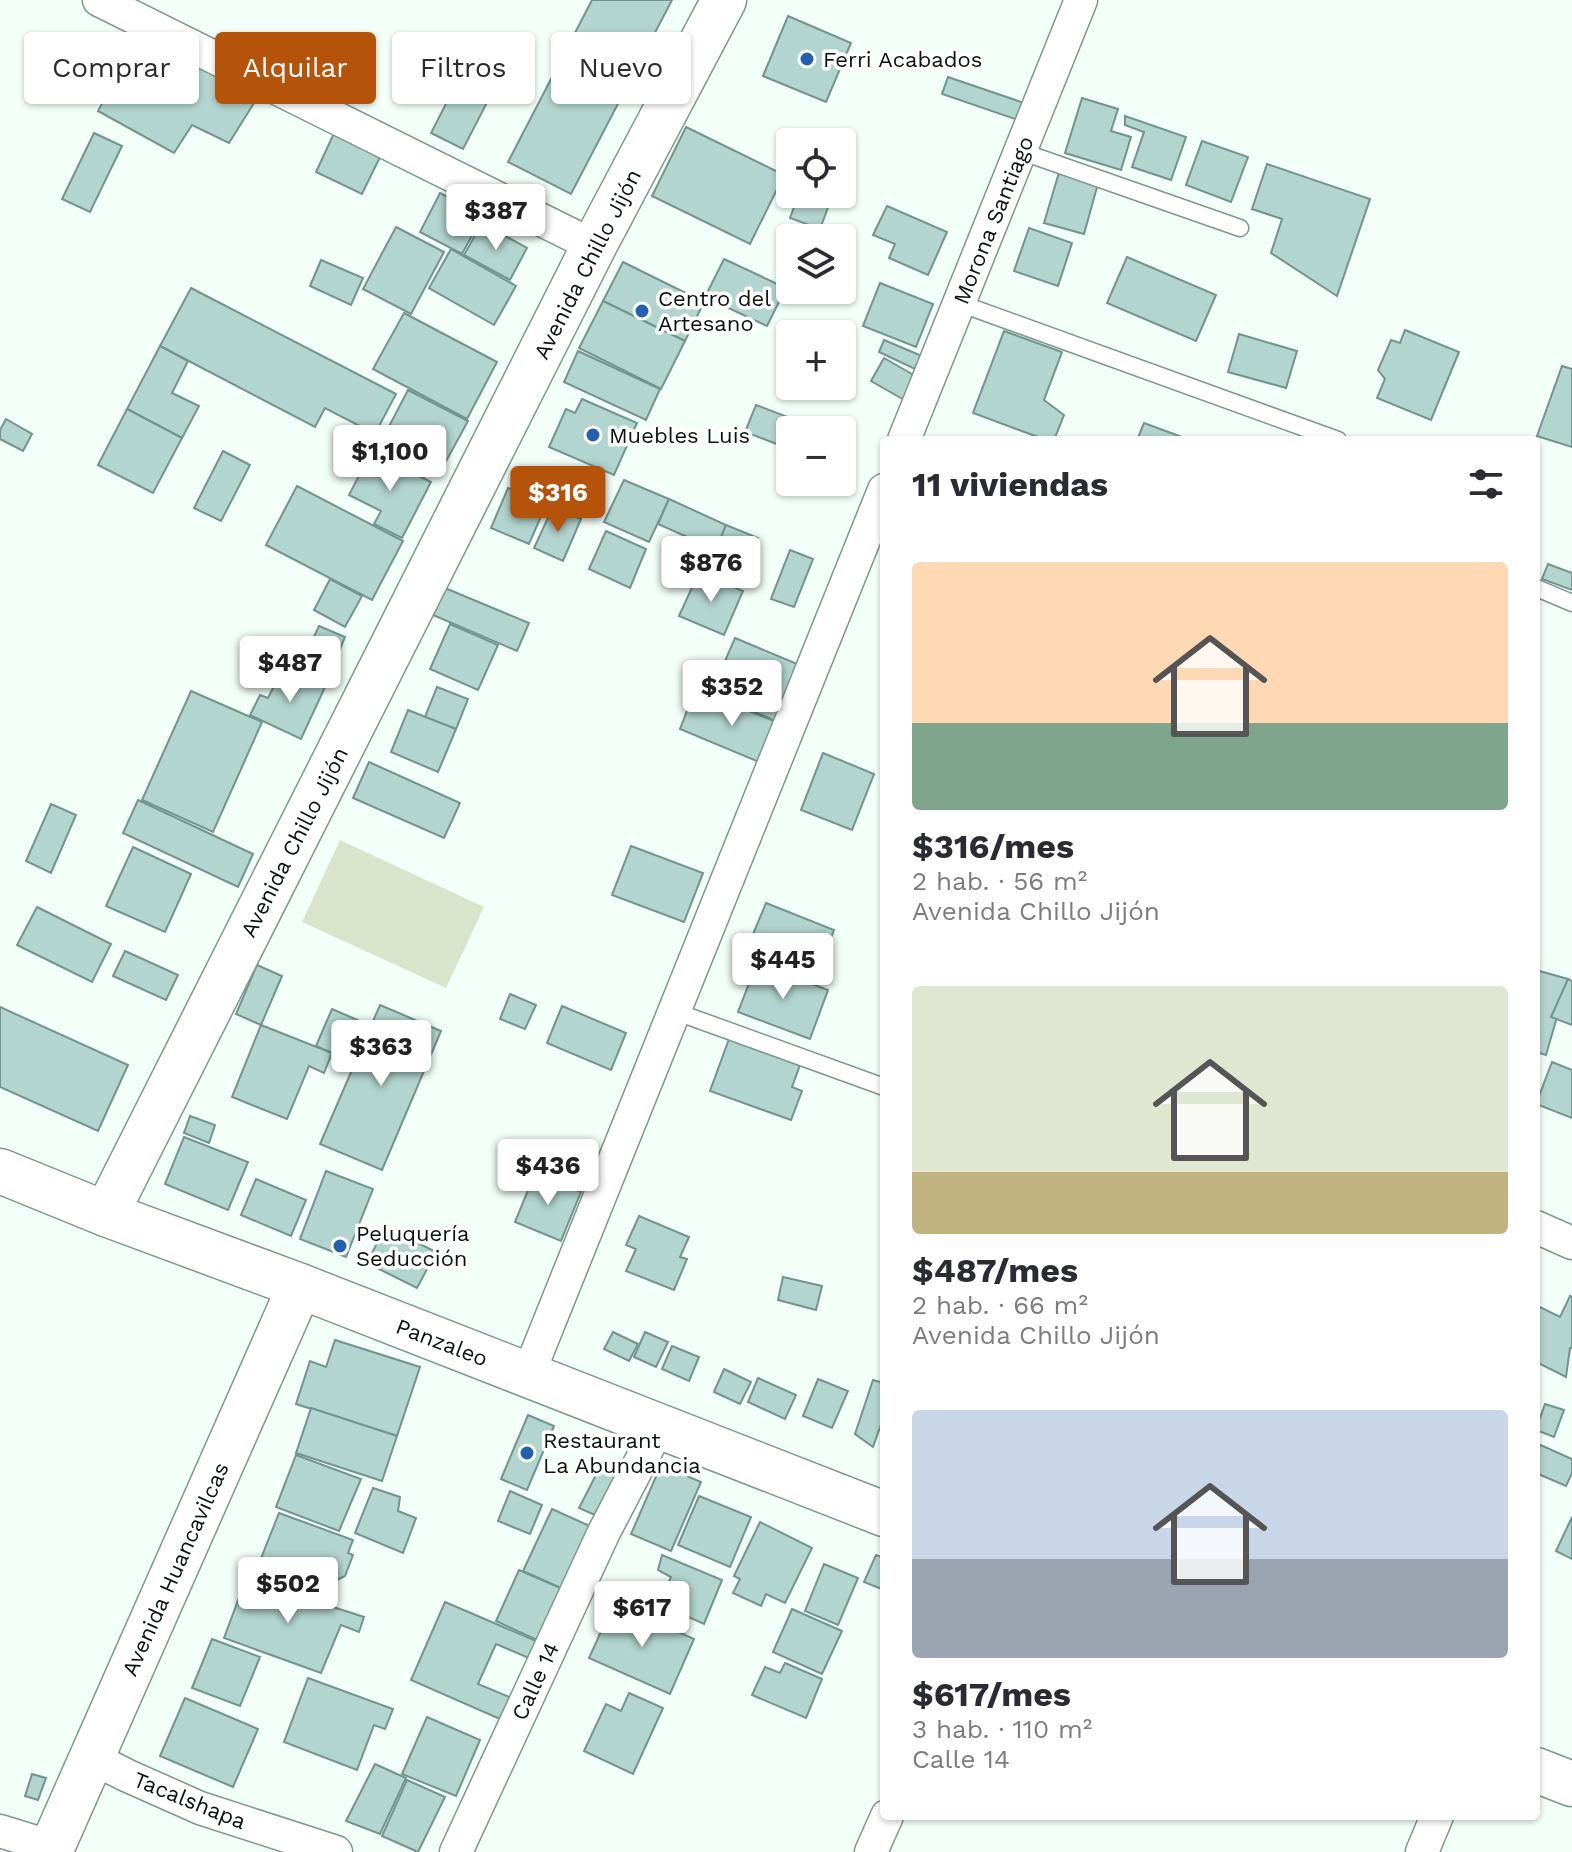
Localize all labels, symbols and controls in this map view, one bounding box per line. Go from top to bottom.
chip: Comprar [24,32,199,104]
chip: Alquilar [215,32,376,104]
chip: Filtros [392,32,535,104]
chip: Nuevo [551,32,691,104]
place label: Ferri Acabados [823,47,982,72]
marker: Ferri Acabados [798,50,816,68]
map controls [776,128,856,496]
button: locate [776,128,856,208]
street label: Morona Santiago [948,133,1039,308]
street label: Avenida Chillo Jijón [529,165,646,363]
pin: $387 [449,184,543,252]
text: $387 [464,195,528,225]
button: layers [776,224,856,304]
place label: Centro del Artesano [658,286,771,336]
marker: Centro del Artesano [633,302,651,320]
button: + [776,320,856,400]
button: − [776,416,856,496]
place label: Muebles Luis [609,423,750,448]
pin: $1,100 [325,425,455,493]
marker: Muebles Luis [584,426,602,444]
text: $1,100 [351,436,429,466]
icon: filters [1464,462,1508,506]
text: 11 viviendas [912,464,1108,504]
pin: $316 [511,466,605,534]
text: $316 [528,477,588,507]
pin: $876 [664,536,758,604]
text: $876 [679,547,743,577]
icon: home [1138,614,1282,758]
pin: $487 [243,636,337,704]
text: $487 [258,647,322,677]
pin: $352 [685,660,779,728]
text: $352 [701,671,763,701]
street label: Avenida Chillo Jijón [236,743,353,941]
text: $316/mes [912,826,1074,866]
text: 2 hab. · 56 m² [912,866,1087,896]
text: Avenida Chillo Jijón [912,896,1160,926]
pin: $445 [736,933,830,1001]
text: $445 [750,944,816,974]
pin: $363 [334,1020,428,1088]
text: $363 [349,1031,413,1061]
icon: home [1138,1038,1282,1182]
pin: $436 [501,1139,595,1207]
text: $436 [516,1150,580,1180]
place label: Peluquería Seducción [356,1221,470,1271]
marker: Peluquería Seducción [331,1237,349,1255]
text: $487/mes [912,1250,1078,1290]
text: 2 hab. · 66 m² [912,1290,1088,1320]
street label: Panzaleo [392,1314,491,1371]
text: Avenida Chillo Jijón [912,1320,1160,1350]
place label: Restaurant La Abundancia [543,1428,701,1478]
marker: Restaurant La Abundancia [518,1444,536,1462]
street label: Avenida Huancavilcas [117,1459,234,1680]
icon: home [1138,1462,1282,1606]
pin: $502 [241,1557,335,1625]
text: $502 [256,1568,320,1598]
pin: $617 [595,1581,689,1649]
text: $617 [612,1592,672,1622]
street label: Calle 14 [507,1638,564,1724]
text: $617/mes [912,1674,1071,1714]
text: 3 hab. · 110 m² [912,1714,1092,1744]
text: Calle 14 [912,1744,1010,1774]
street label: Tacalshapa [130,1767,250,1834]

